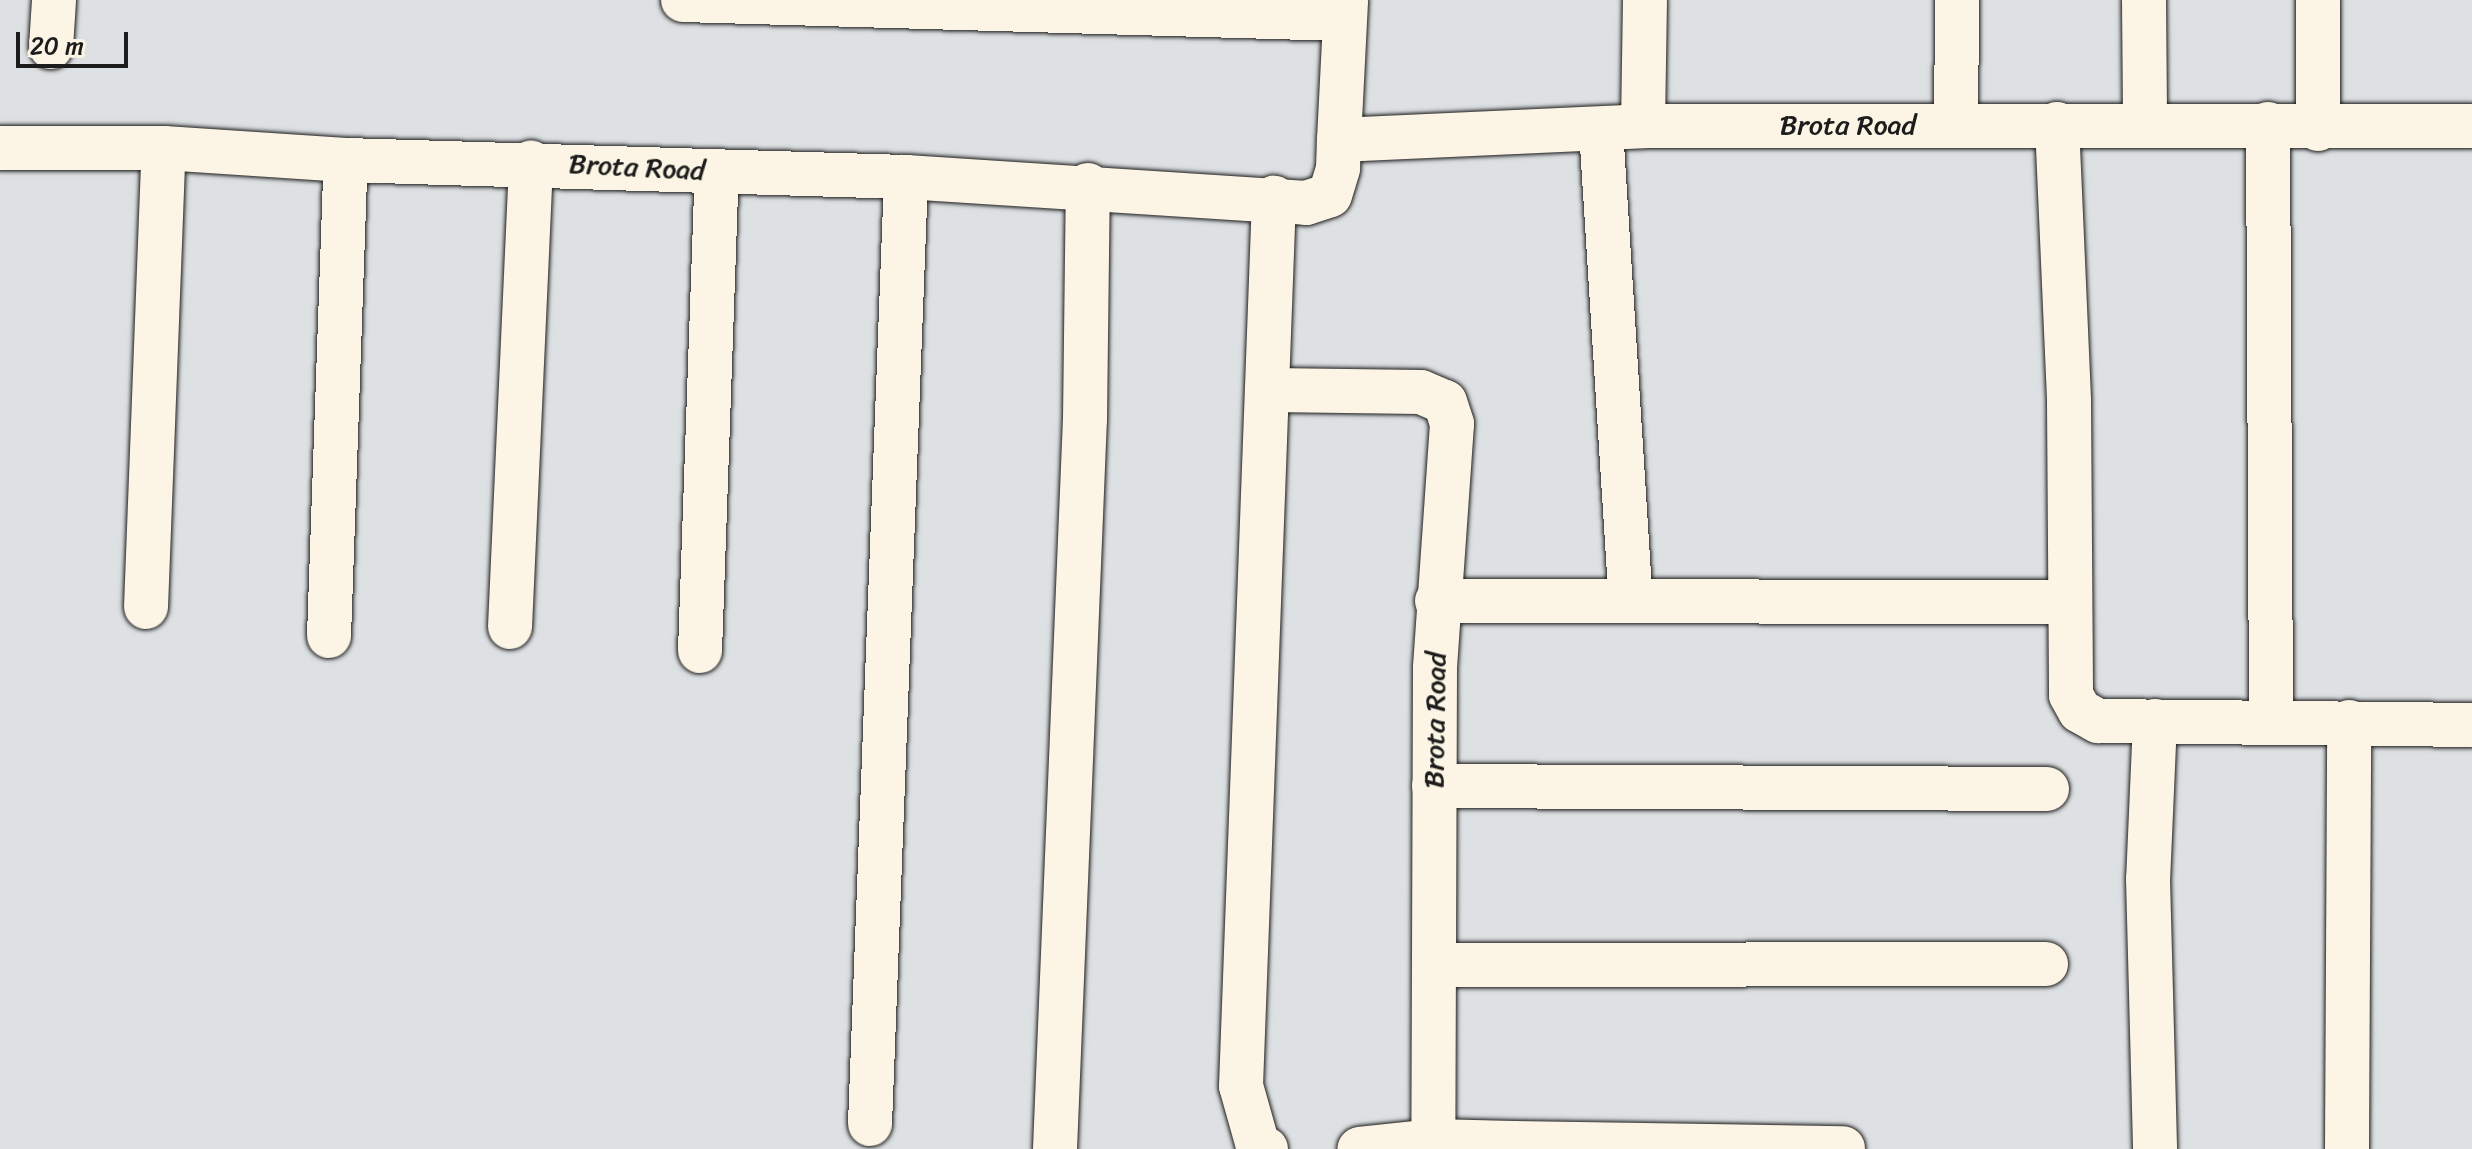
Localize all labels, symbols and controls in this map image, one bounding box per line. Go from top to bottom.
scale bar [20,16,132,66]
text: 20 m [30,25,84,67]
street label: Brota Road [1780,108,1916,142]
street label: Brota Road [568,147,706,187]
street label: Brota Road [1417,651,1453,789]

